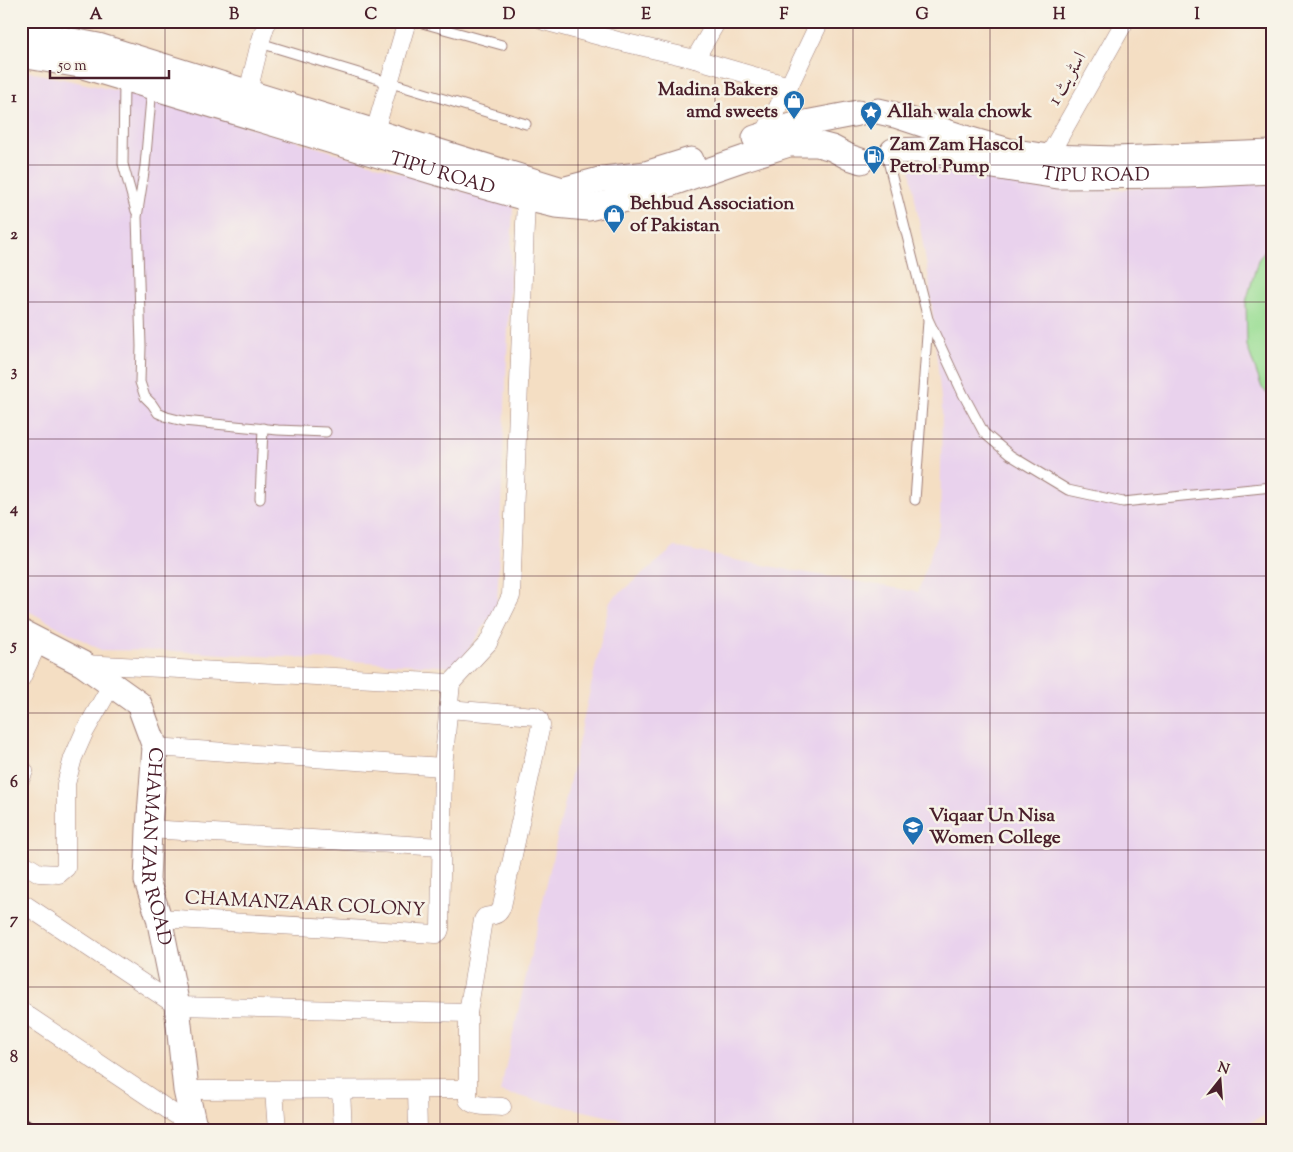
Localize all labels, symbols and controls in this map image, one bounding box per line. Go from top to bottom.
text: A [90,4,103,27]
text: B [229,4,239,27]
text: C [365,4,378,27]
text: D [503,4,516,27]
text: E [641,4,651,27]
text: F [780,4,789,27]
text: G [915,4,929,27]
text: H [1053,4,1066,27]
text: I [1194,4,1200,27]
street label: اسٹریٹ 1 [1042,47,1094,111]
scale bar [50,48,169,80]
text: 50 m [57,56,87,77]
place label: Madina Bakers amd sweets [658,77,779,126]
text: 1 [11,87,17,110]
shop icon: Madina Bakers amd sweets [782,89,806,120]
place label: Allah wala chowk [887,99,1032,126]
place icon: Allah wala chowk [859,100,883,131]
place label: Zam Zam Hascol Petrol Pump [890,132,1025,181]
fuel station icon: Zam Zam Hascol Petrol Pump [862,144,886,175]
street label: TIPU ROAD [386,145,498,202]
street label: TIPU ROAD [1039,160,1150,190]
place label: Behbud Association of Pakistan [630,191,795,240]
shop icon: Behbud Association of Pakistan [602,203,626,234]
text: 2 [10,224,18,247]
text: 3 [11,361,18,384]
text: 4 [9,498,18,521]
text: 5 [9,635,17,658]
street label: CHAMAN ZAR ROAD [133,746,178,948]
text: 6 [10,772,18,795]
place label: Viqaar Un Nisa Women College [929,803,1061,852]
school or university icon: Viqaar Un Nisa Women College [901,815,925,846]
street label: CHAMANZAAR COLONY [184,885,426,925]
text: 7 [10,909,19,932]
text: 8 [10,1047,18,1070]
north arrow [1196,1054,1246,1104]
text: N [1215,1058,1231,1081]

